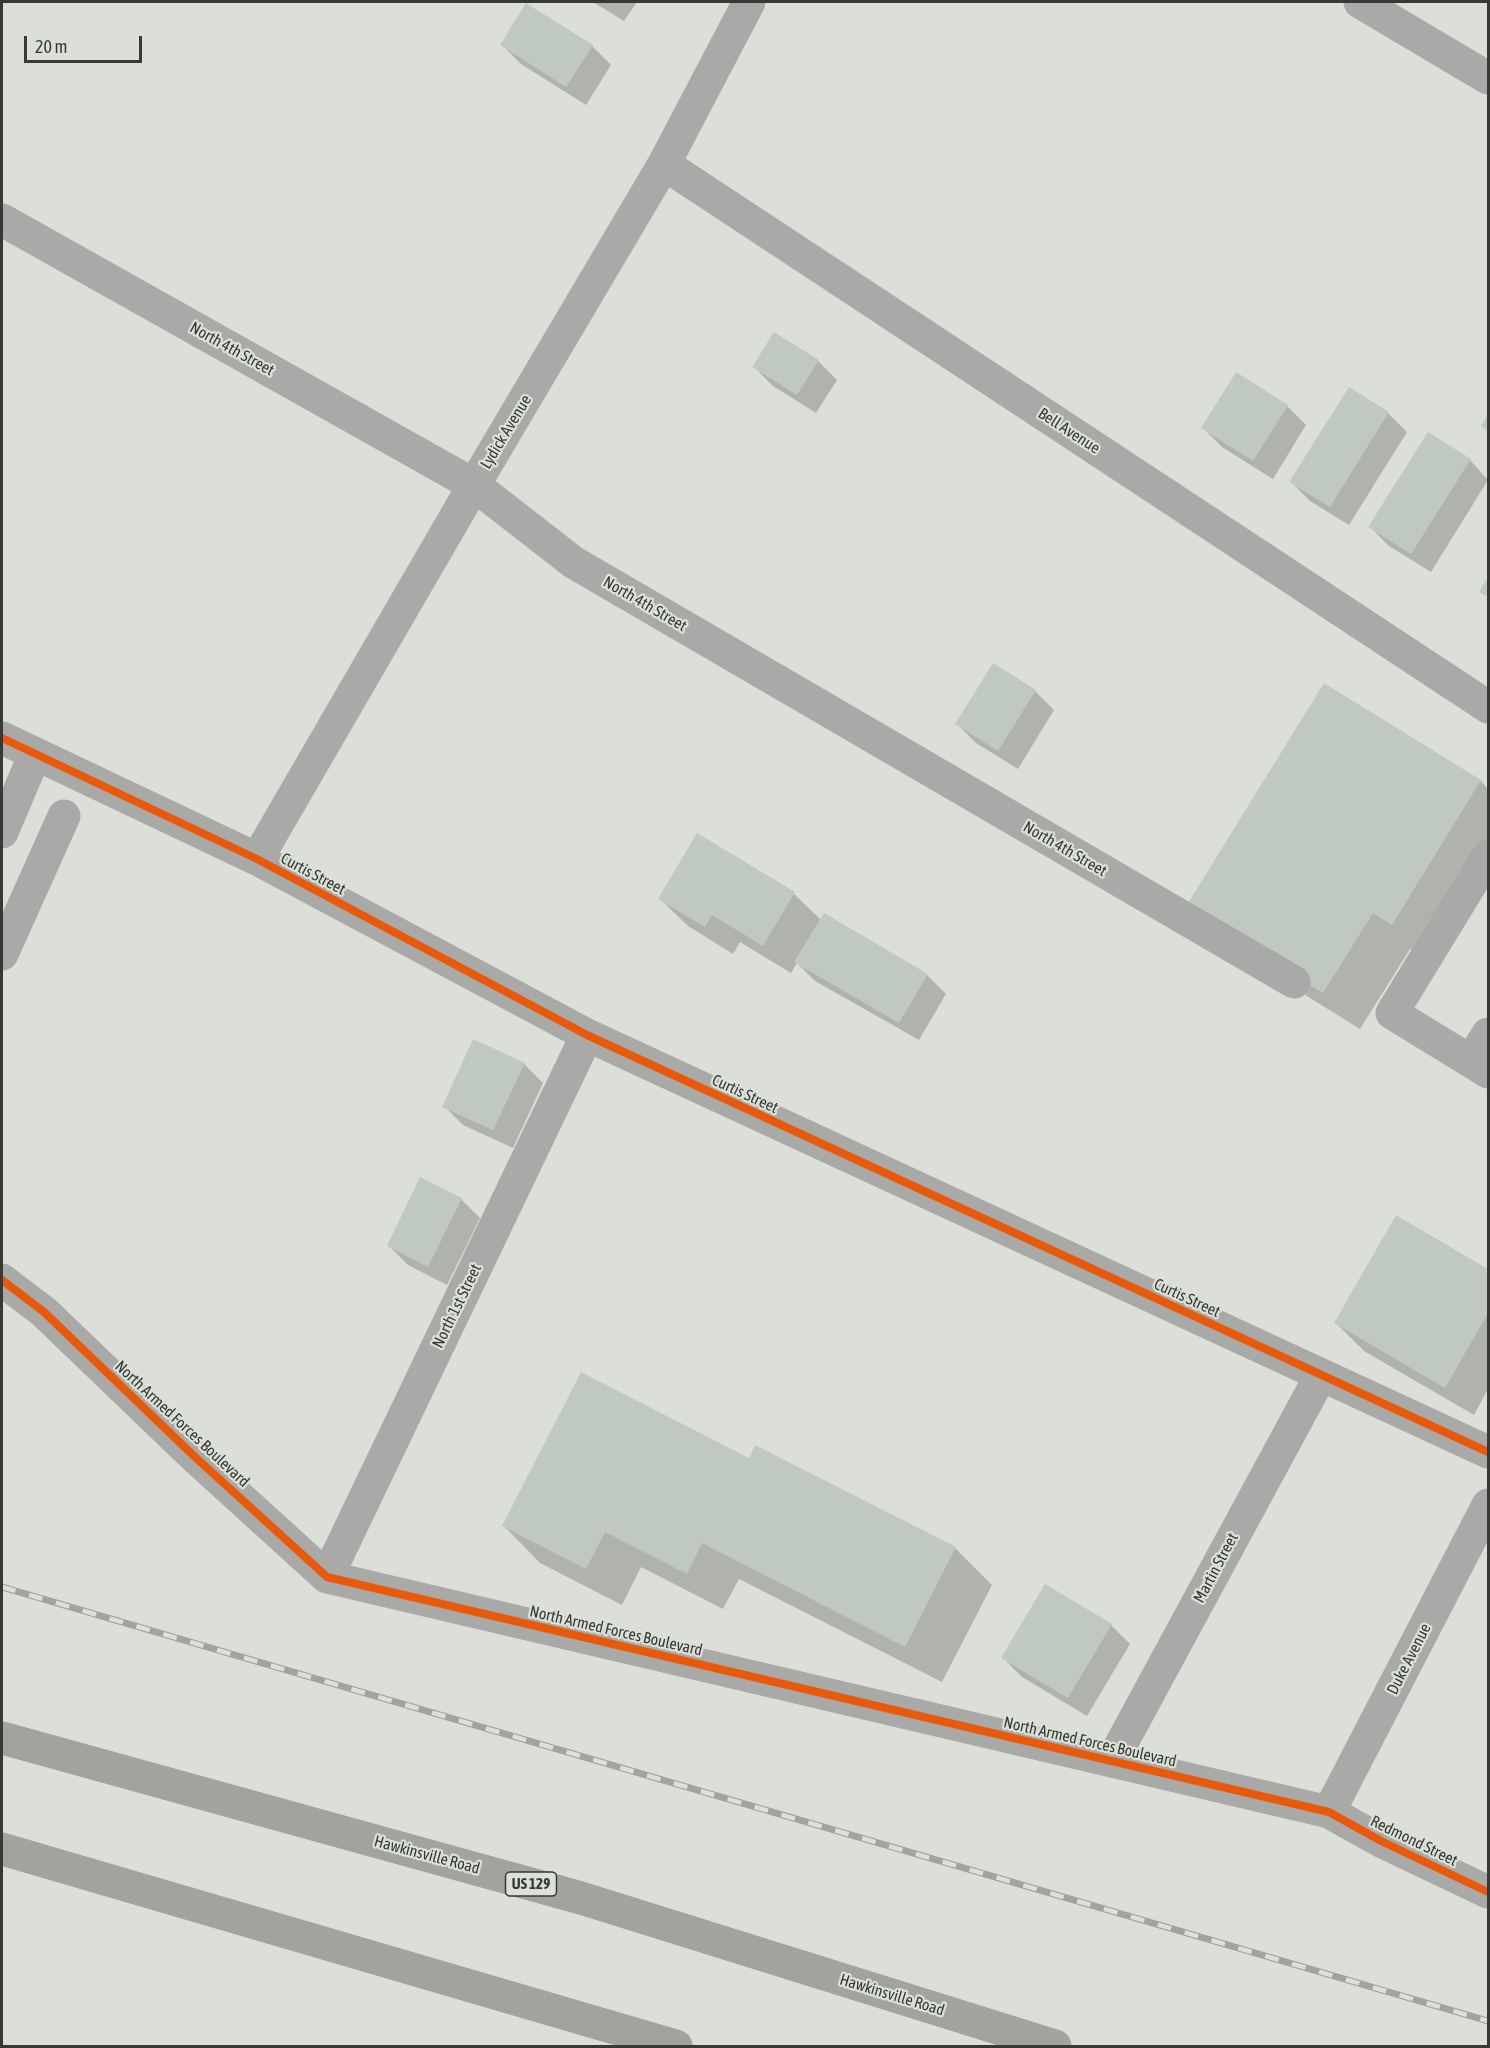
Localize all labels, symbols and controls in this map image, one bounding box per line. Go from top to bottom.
scale bar [27,24,146,62]
text: 20 m [35,36,67,57]
street label: North 4th Street [187,318,277,380]
street label: Lydick Avenue [476,392,536,472]
street label: Bell Avenue [1034,404,1104,458]
street label: North 4th Street [600,572,690,636]
street label: North 4th Street [1020,817,1110,881]
street label: Curtis Street [277,849,349,899]
street label: Curtis Street [709,1070,781,1118]
street label: North 1st Street [428,1261,486,1351]
street label: Curtis Street [1151,1274,1223,1322]
street label: North Armed Forces Boulevard [111,1357,253,1491]
street label: Martin Street [1190,1530,1242,1606]
street label: North Armed Forces Boulevard [528,1602,704,1660]
street label: Duke Avenue [1383,1620,1435,1698]
street label: North Armed Forces Boulevard [1002,1713,1178,1771]
street label: Redmond Street [1367,1812,1461,1870]
street label: Hawkinsville Road [372,1832,482,1878]
road number: US 129 [506,1872,556,1896]
street label: Hawkinsville Road [837,1970,947,2020]

